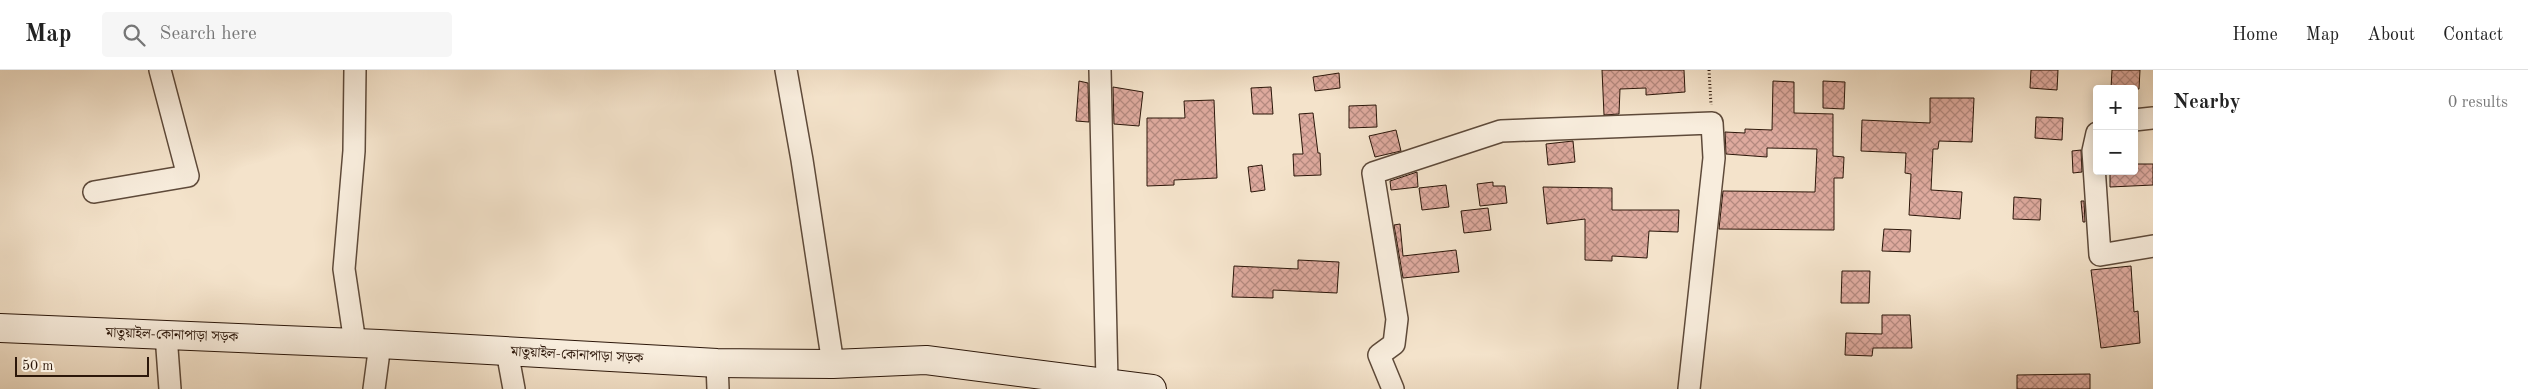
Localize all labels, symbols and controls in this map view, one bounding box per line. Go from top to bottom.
search box [102,12,452,57]
icon: search [120,21,148,49]
text: Map [25,23,72,47]
text: Search here [160,25,257,44]
text: Home [2232,26,2278,44]
text: Map [2306,26,2339,44]
text: About [2367,26,2415,44]
text: Contact [2443,26,2503,44]
map controls [2093,85,2138,175]
button: + [2093,85,2138,130]
text: Nearby [2173,92,2241,113]
text: 0 results [2448,95,2508,111]
button: − [2093,130,2138,175]
street label: মাতুয়াইল-কোনাপাড়া সড়ক [104,323,240,345]
street label: মাতুয়াইল-কোনাপাড়া সড়ক [509,341,645,366]
scale bar [15,354,149,377]
text: 50 m [22,359,53,373]

